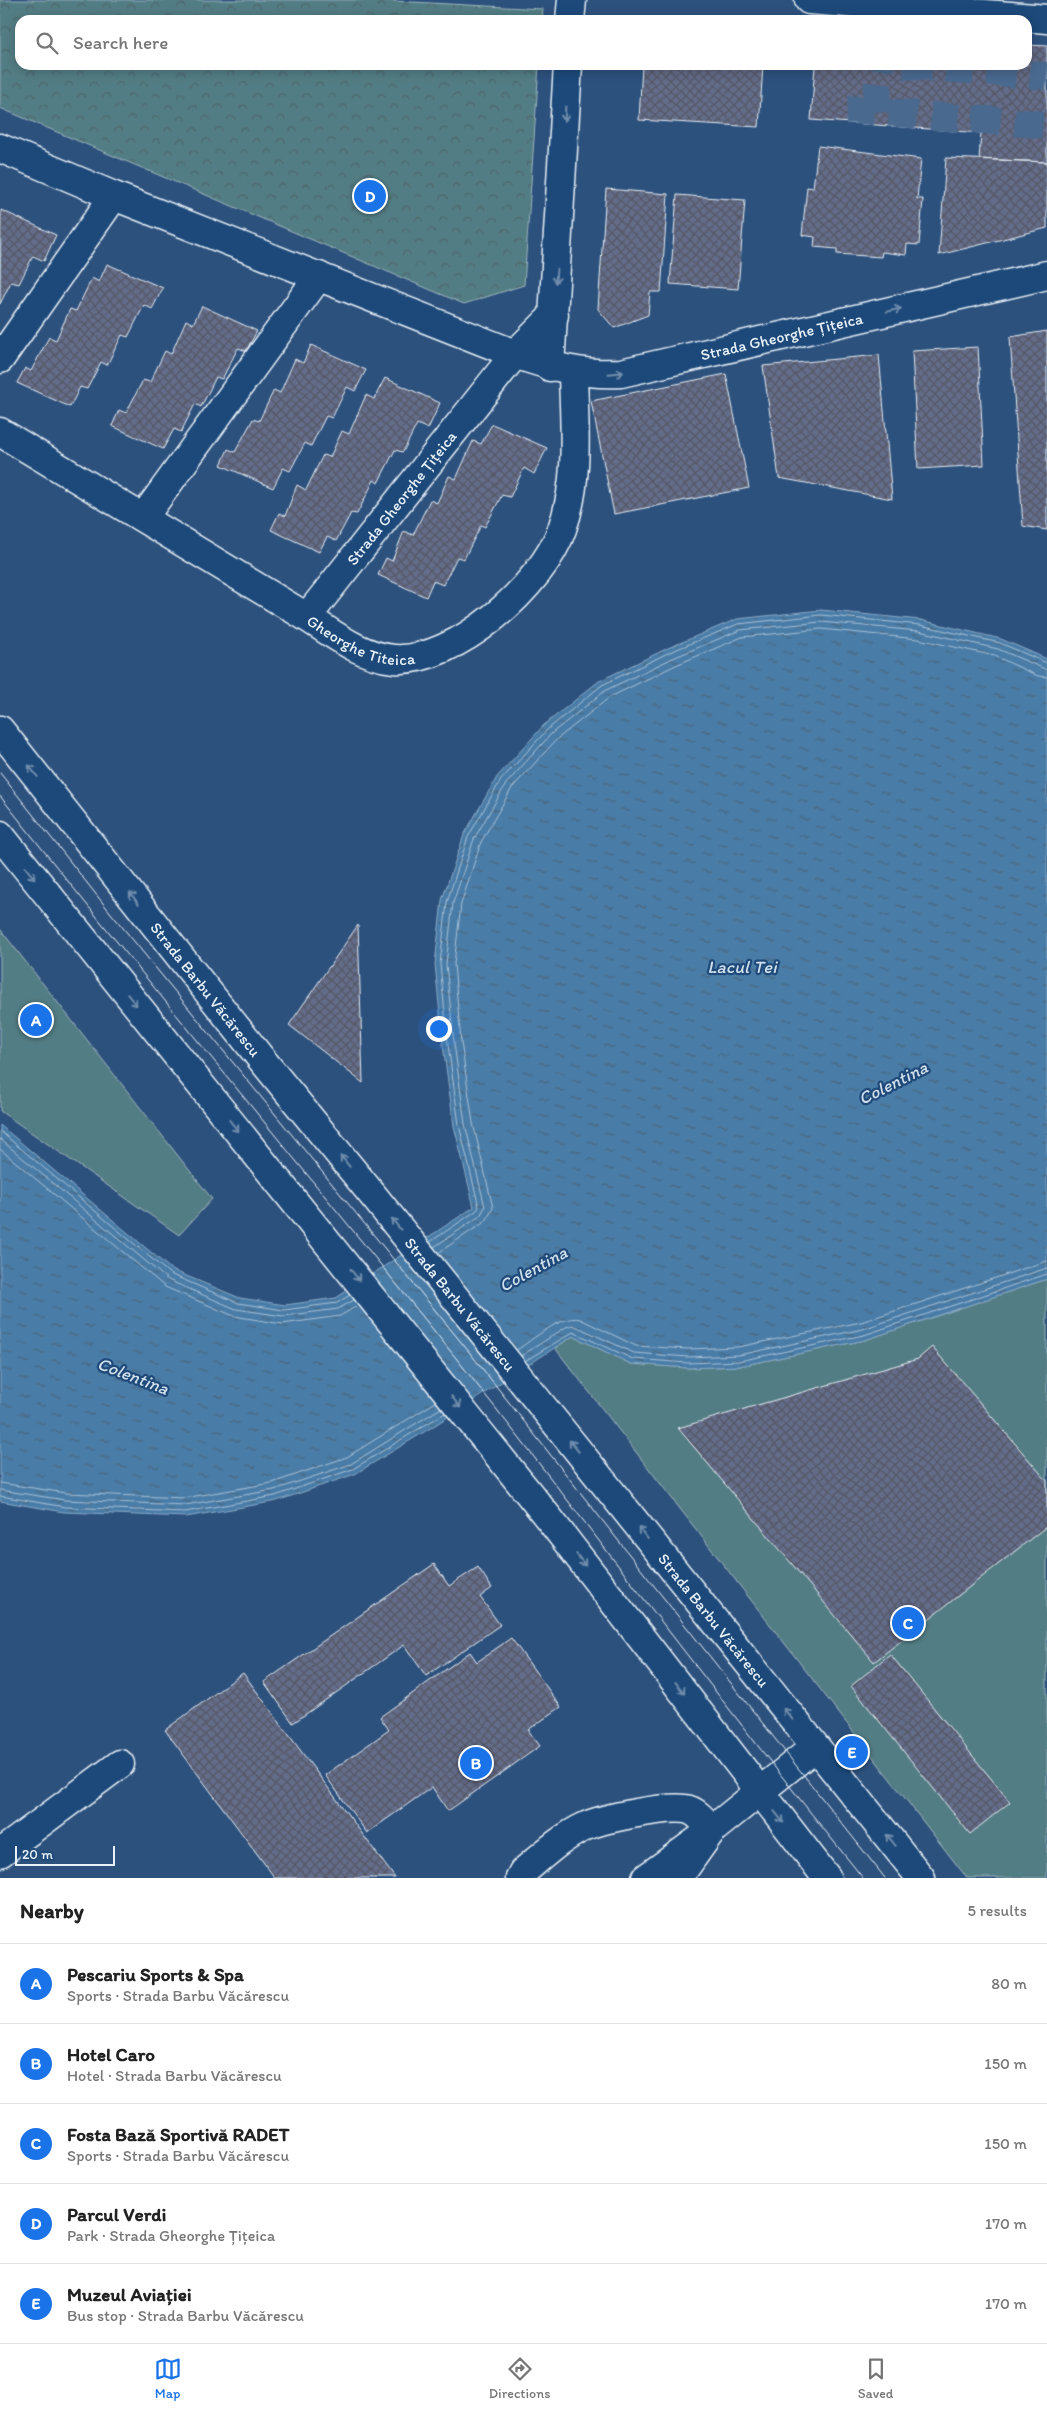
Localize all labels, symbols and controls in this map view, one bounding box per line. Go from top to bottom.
search box [15,15,1032,70]
icon: search [33,29,61,57]
text: Search here [73,31,168,54]
one-way arrow [561,105,570,121]
pin: D [354,177,386,215]
one-way arrow [552,268,561,284]
one-way arrow [885,305,901,314]
street label: Strada Gheorghe Țițeica [699,309,865,364]
one-way arrow [608,368,624,378]
street label: Strada Gheorghe Țițeica [343,427,461,569]
street label: Gheorghe Titeica [303,611,417,669]
one-way arrow [27,765,38,778]
one-way arrow [25,866,36,879]
one-way arrow [128,892,139,905]
street label: Strada Barbu Văcărescu [146,918,265,1061]
water label: Lacul Tei [707,956,779,978]
one-way arrow [127,993,138,1006]
pin: A [20,1001,52,1039]
your location [426,1016,452,1042]
water label: Colentina [855,1056,932,1110]
one-way arrow [228,1120,240,1133]
one-way arrow [340,1155,351,1168]
one-way arrow [390,1218,401,1231]
street label: Strada Barbu Văcărescu [401,1234,520,1376]
water label: Colentina [495,1241,572,1297]
one-way arrow [349,1268,360,1281]
water label: Colentina [94,1352,172,1400]
one-way arrow [451,1395,461,1409]
one-way arrow [568,1440,579,1453]
one-way arrow [637,1526,648,1539]
street label: Strada Barbu Văcărescu [654,1549,773,1691]
one-way arrow [575,1553,586,1566]
pin: C [892,1604,924,1642]
one-way arrow [674,1681,685,1694]
one-way arrow [783,1708,794,1721]
pin: E [836,1733,868,1771]
pin: B [460,1744,492,1782]
one-way arrow [774,1810,785,1823]
one-way arrow [885,1834,896,1847]
scale bar [15,1843,115,1866]
text: 20 m [22,1846,53,1863]
text: Nearby [20,1898,84,1923]
text: 5 results [967,1901,1027,1920]
text: Pescariu Sports & Spa [67,1963,244,1986]
text: A [31,1974,41,1993]
text: 80 m [991,1974,1027,1993]
text: Sports · Strada Barbu Văcărescu [67,1986,289,2005]
text: Hotel Caro [67,2043,155,2066]
text: B [31,2054,41,2073]
text: 150 m [984,2054,1027,2073]
text: Hotel · Strada Barbu Văcărescu [67,2066,282,2085]
text: Fosta Bază Sportivă RADET [67,2123,289,2146]
text: C [31,2134,41,2153]
text: 150 m [984,2134,1027,2153]
text: Sports · Strada Barbu Văcărescu [67,2146,289,2165]
text: Parcul Verdi [67,2203,166,2226]
text: D [31,2214,41,2233]
text: 170 m [985,2214,1027,2233]
text: Park · Strada Gheorghe Țițeica [67,2226,275,2245]
text: Muzeul Aviației [67,2283,192,2306]
text: E [32,2294,40,2313]
text: 170 m [985,2294,1027,2313]
text: Bus stop · Strada Barbu Văcărescu [67,2306,304,2325]
tab: Map [154,2355,182,2402]
tab: Directions [489,2355,550,2402]
tab: Saved [858,2355,893,2402]

